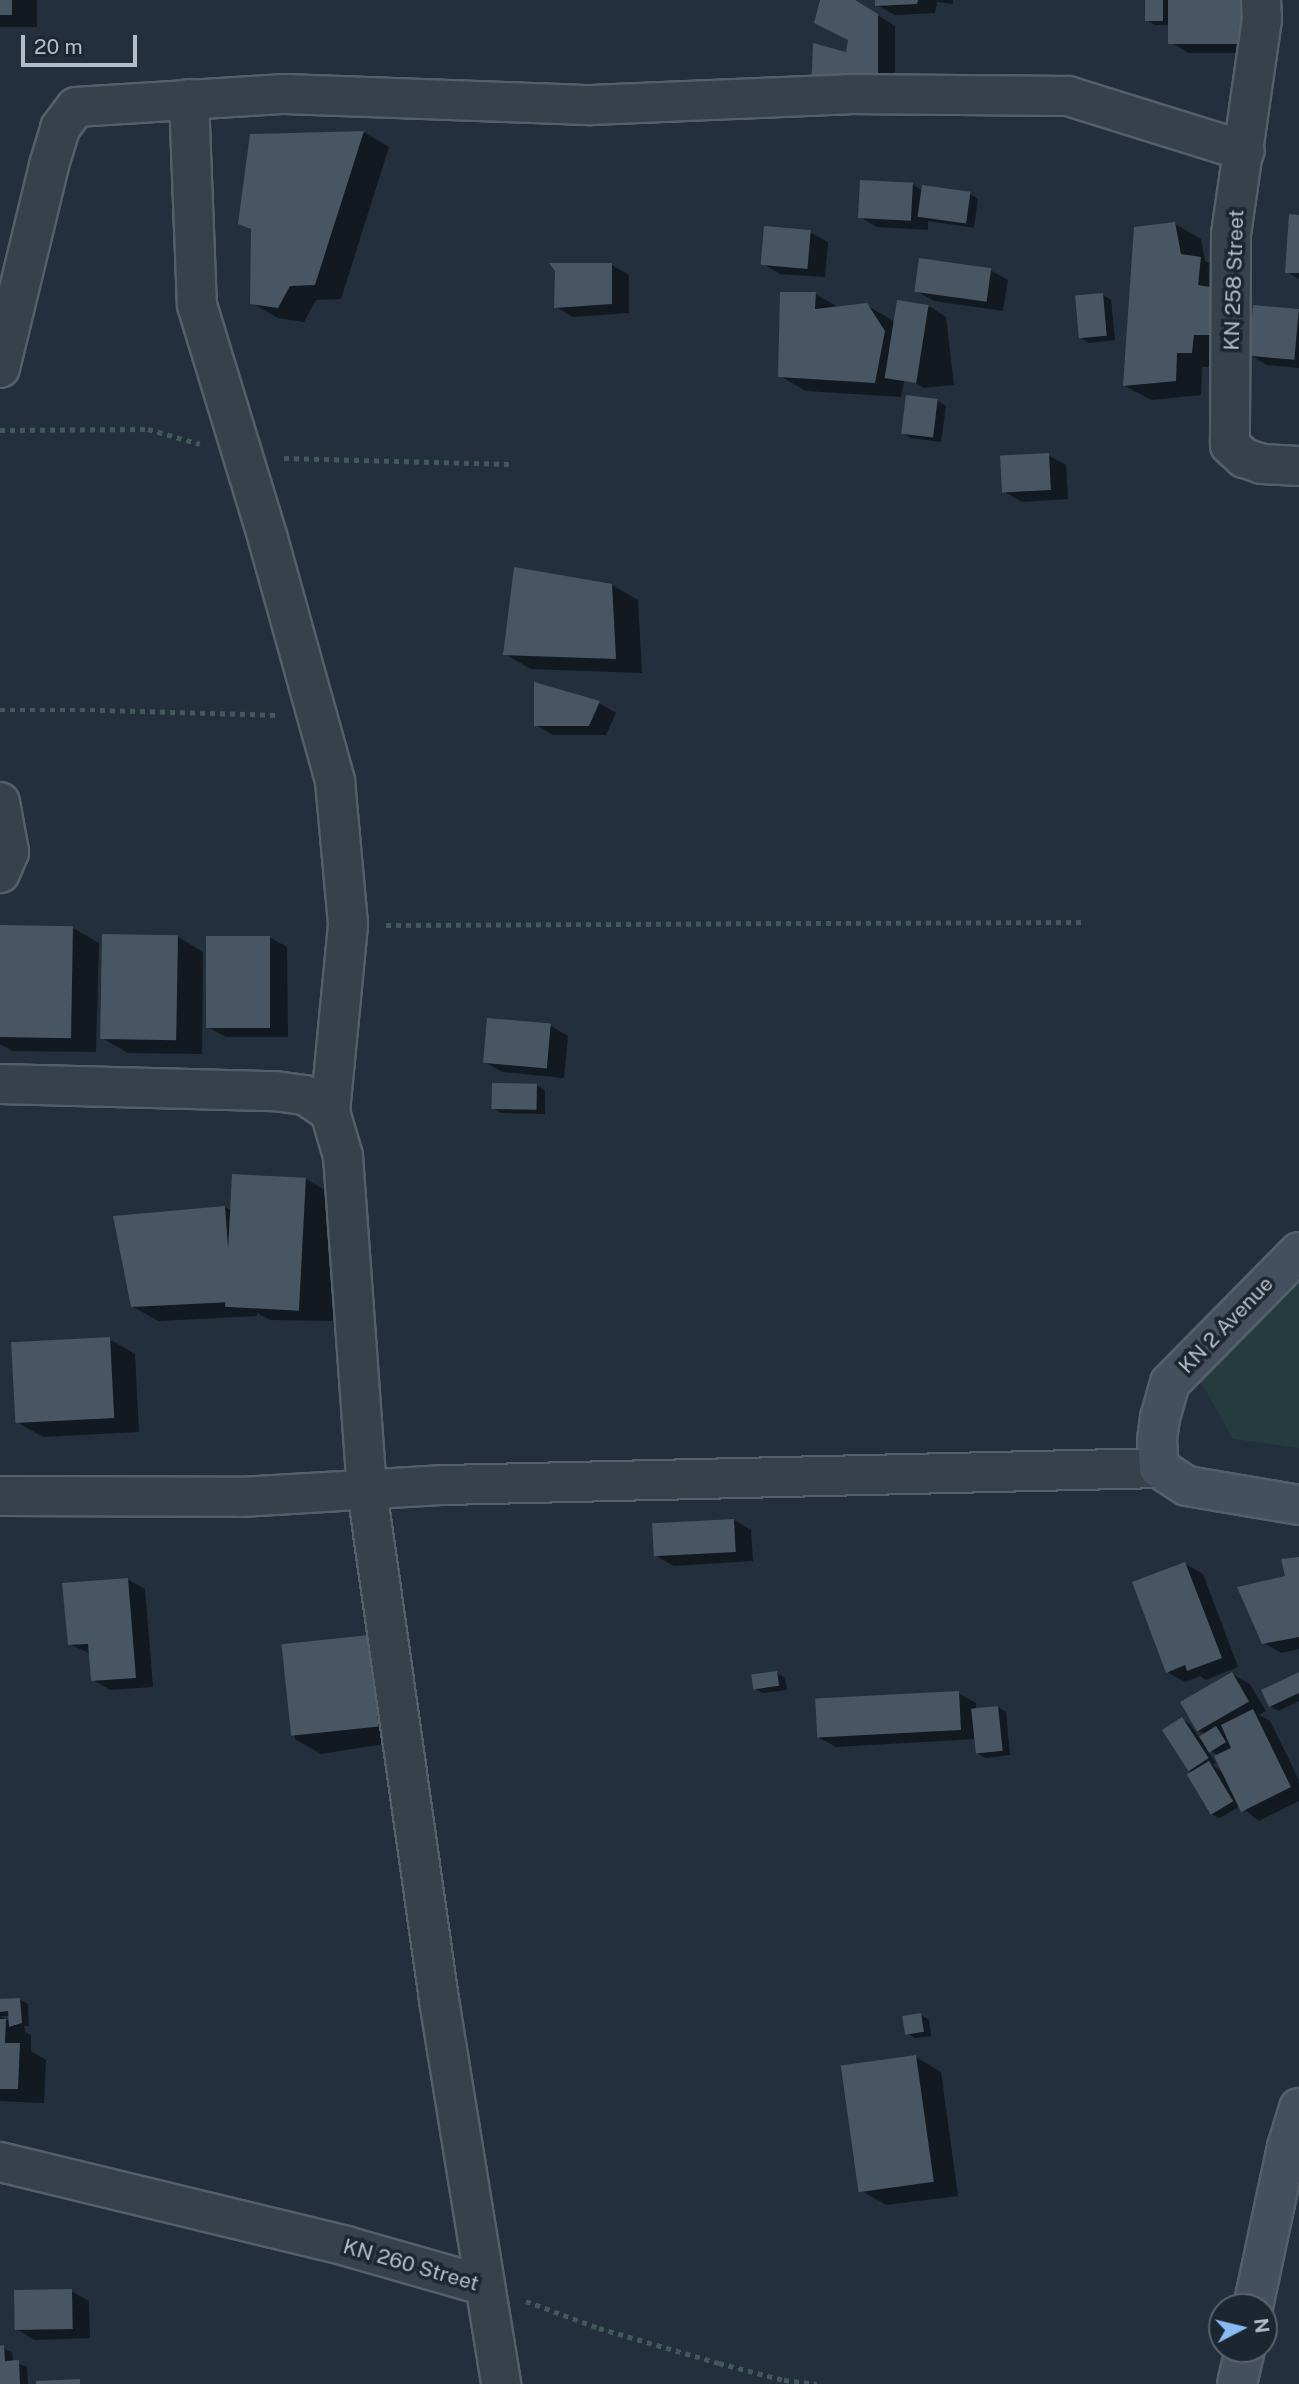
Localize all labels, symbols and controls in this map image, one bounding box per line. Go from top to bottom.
scale bar [24,21,140,65]
text: 20 m [34,34,83,59]
street label: KN 258 Street [1219,209,1249,351]
street label: KN 2 Avenue [1174,1271,1278,1379]
street label: KN 260 Street [340,2234,482,2296]
north arrow [1208,2293,1278,2363]
text: N [1250,2317,1274,2334]

